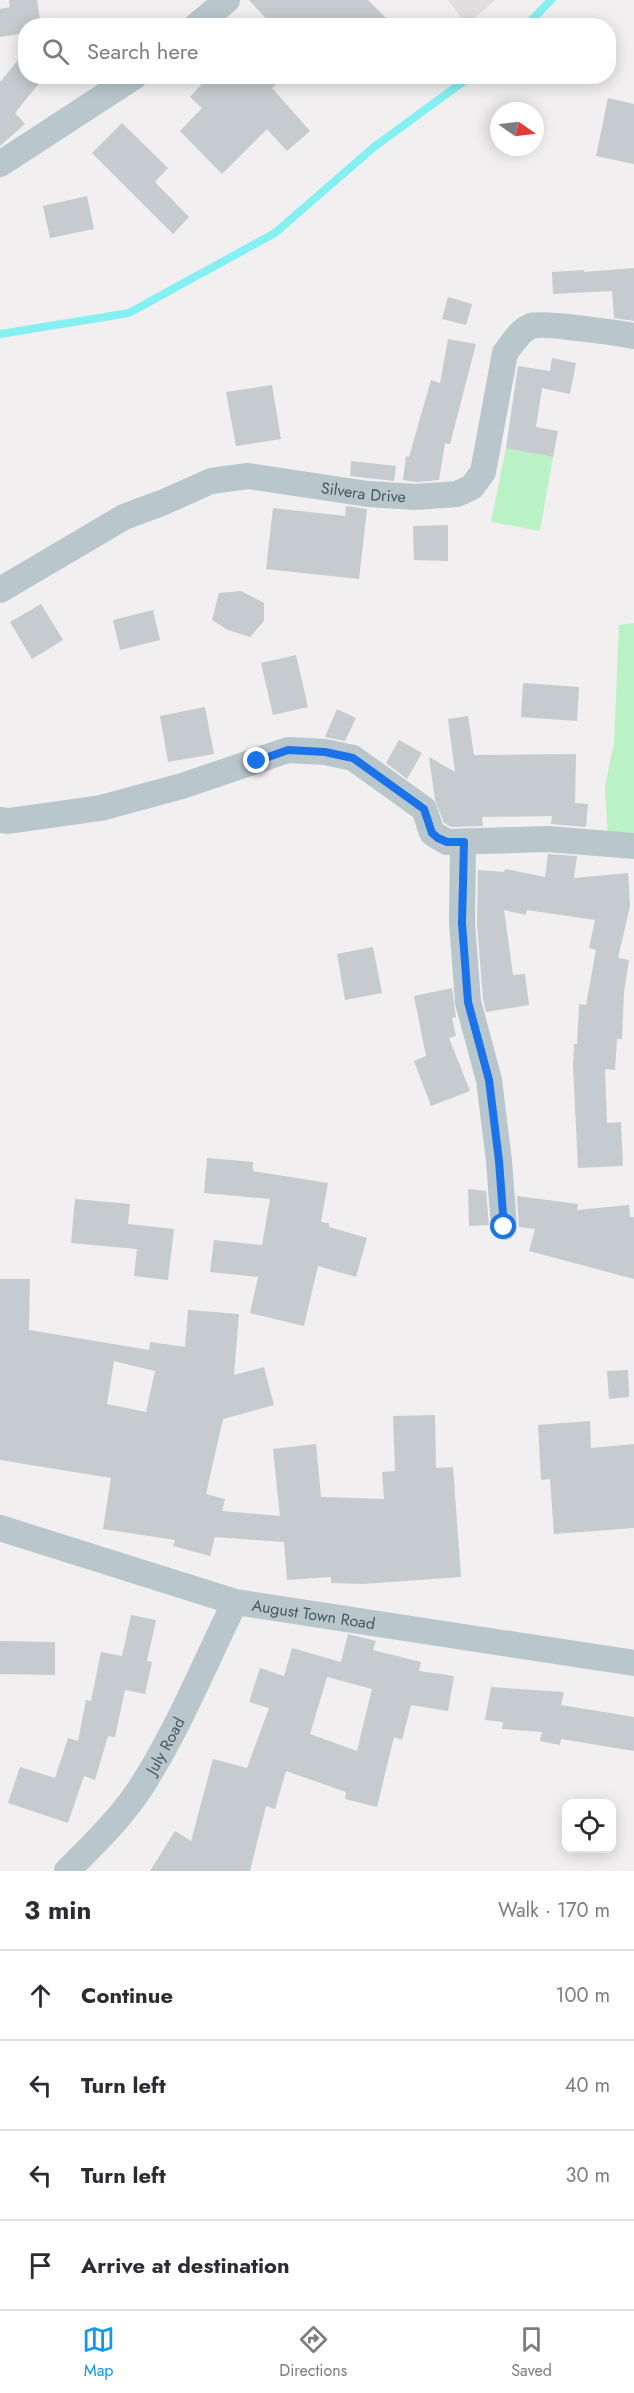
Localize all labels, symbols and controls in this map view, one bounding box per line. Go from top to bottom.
search box [18,18,616,84]
icon: search [39,35,72,68]
text: Search here [87,35,198,67]
north arrow [490,102,544,156]
street label: Silvera Drive [319,476,407,508]
route end [243,747,269,773]
route start [490,1213,516,1239]
street label: August Town Road [250,1594,377,1635]
street label: July Road [139,1713,190,1781]
map controls [562,1799,616,1853]
button: locate [562,1799,616,1853]
text: 3 min [24,1891,91,1929]
text: Walk · 170 m [498,1896,610,1925]
icon: ahead [24,1979,57,2012]
text: Continue [81,1979,173,2011]
text: 100 m [555,1981,610,2010]
icon: left [24,2069,57,2102]
text: Turn left [81,2069,166,2101]
text: 40 m [565,2071,610,2100]
icon: left [24,2159,57,2192]
text: Turn left [81,2159,166,2191]
text: 30 m [565,2161,610,2190]
icon: arrive [24,2249,57,2282]
text: Arrive at destination [81,2249,290,2281]
tab: Map [82,2323,115,2382]
tab: Directions [279,2323,347,2382]
tab: Saved [511,2323,552,2382]

